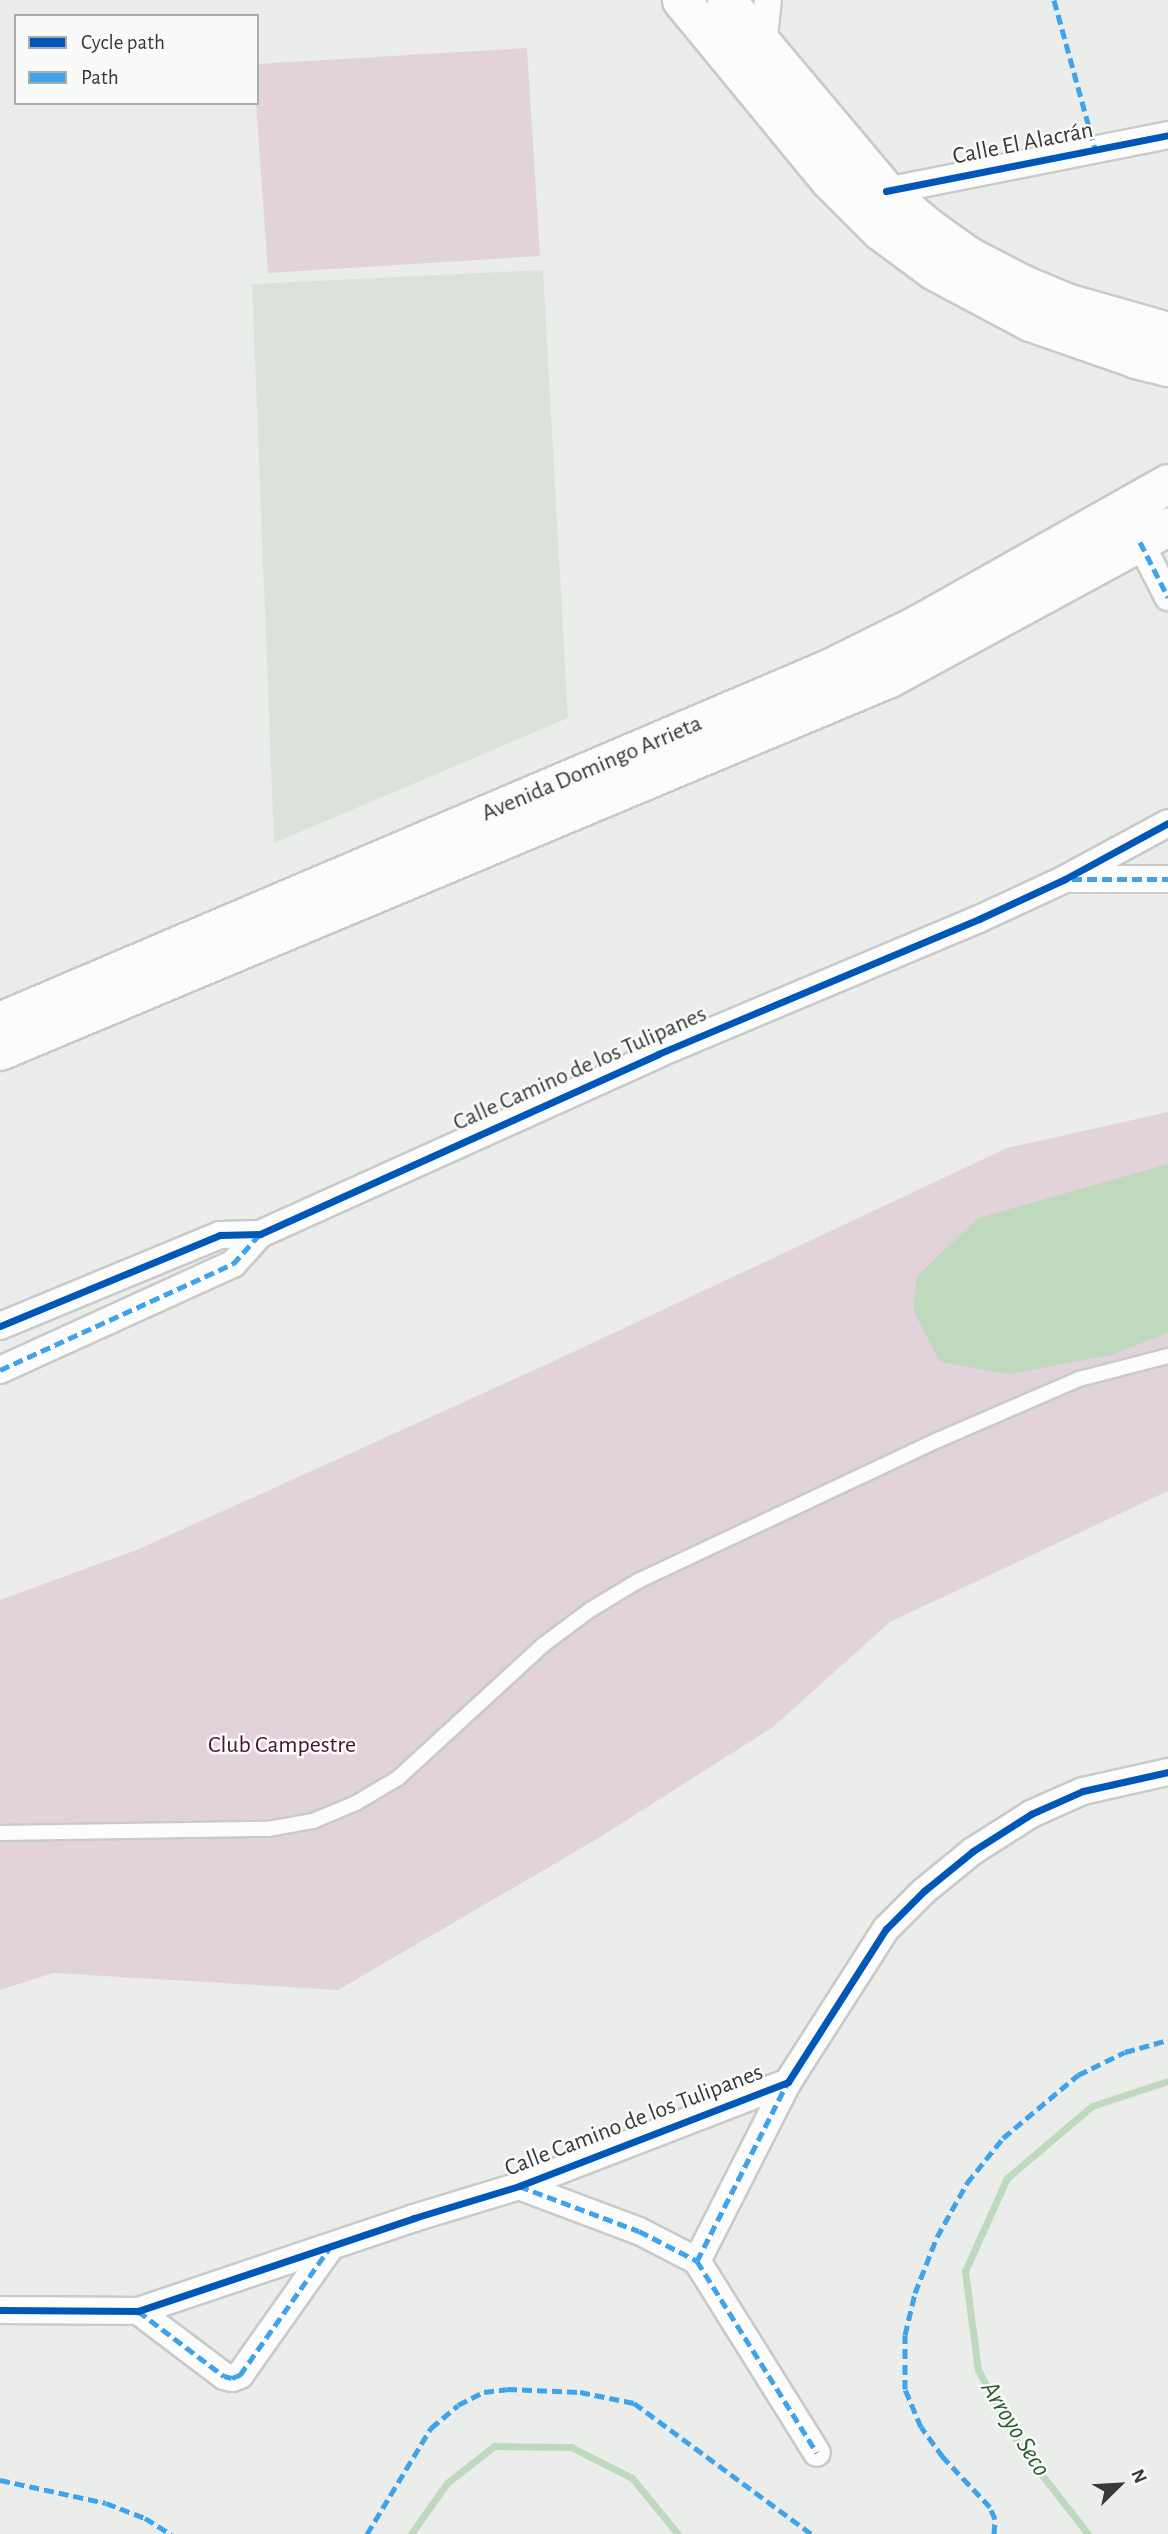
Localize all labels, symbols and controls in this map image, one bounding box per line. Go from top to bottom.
legend [14,14,259,105]
text: Cycle path [81,32,165,53]
text: Path [81,67,119,88]
street label: Calle El Alacrán [950,116,1096,172]
street label: Avenida Domingo Arrieta [477,710,707,828]
street label: Calle Camino de los Tulipanes [449,1000,711,1138]
park label: Club Campestre [208,1732,356,1760]
street label: Calle Camino de los Tulipanes [501,2058,767,2184]
water label: Arroyo Seco [973,2375,1057,2483]
north arrow [1084,2450,1154,2520]
text: N [1127,2466,1150,2486]

